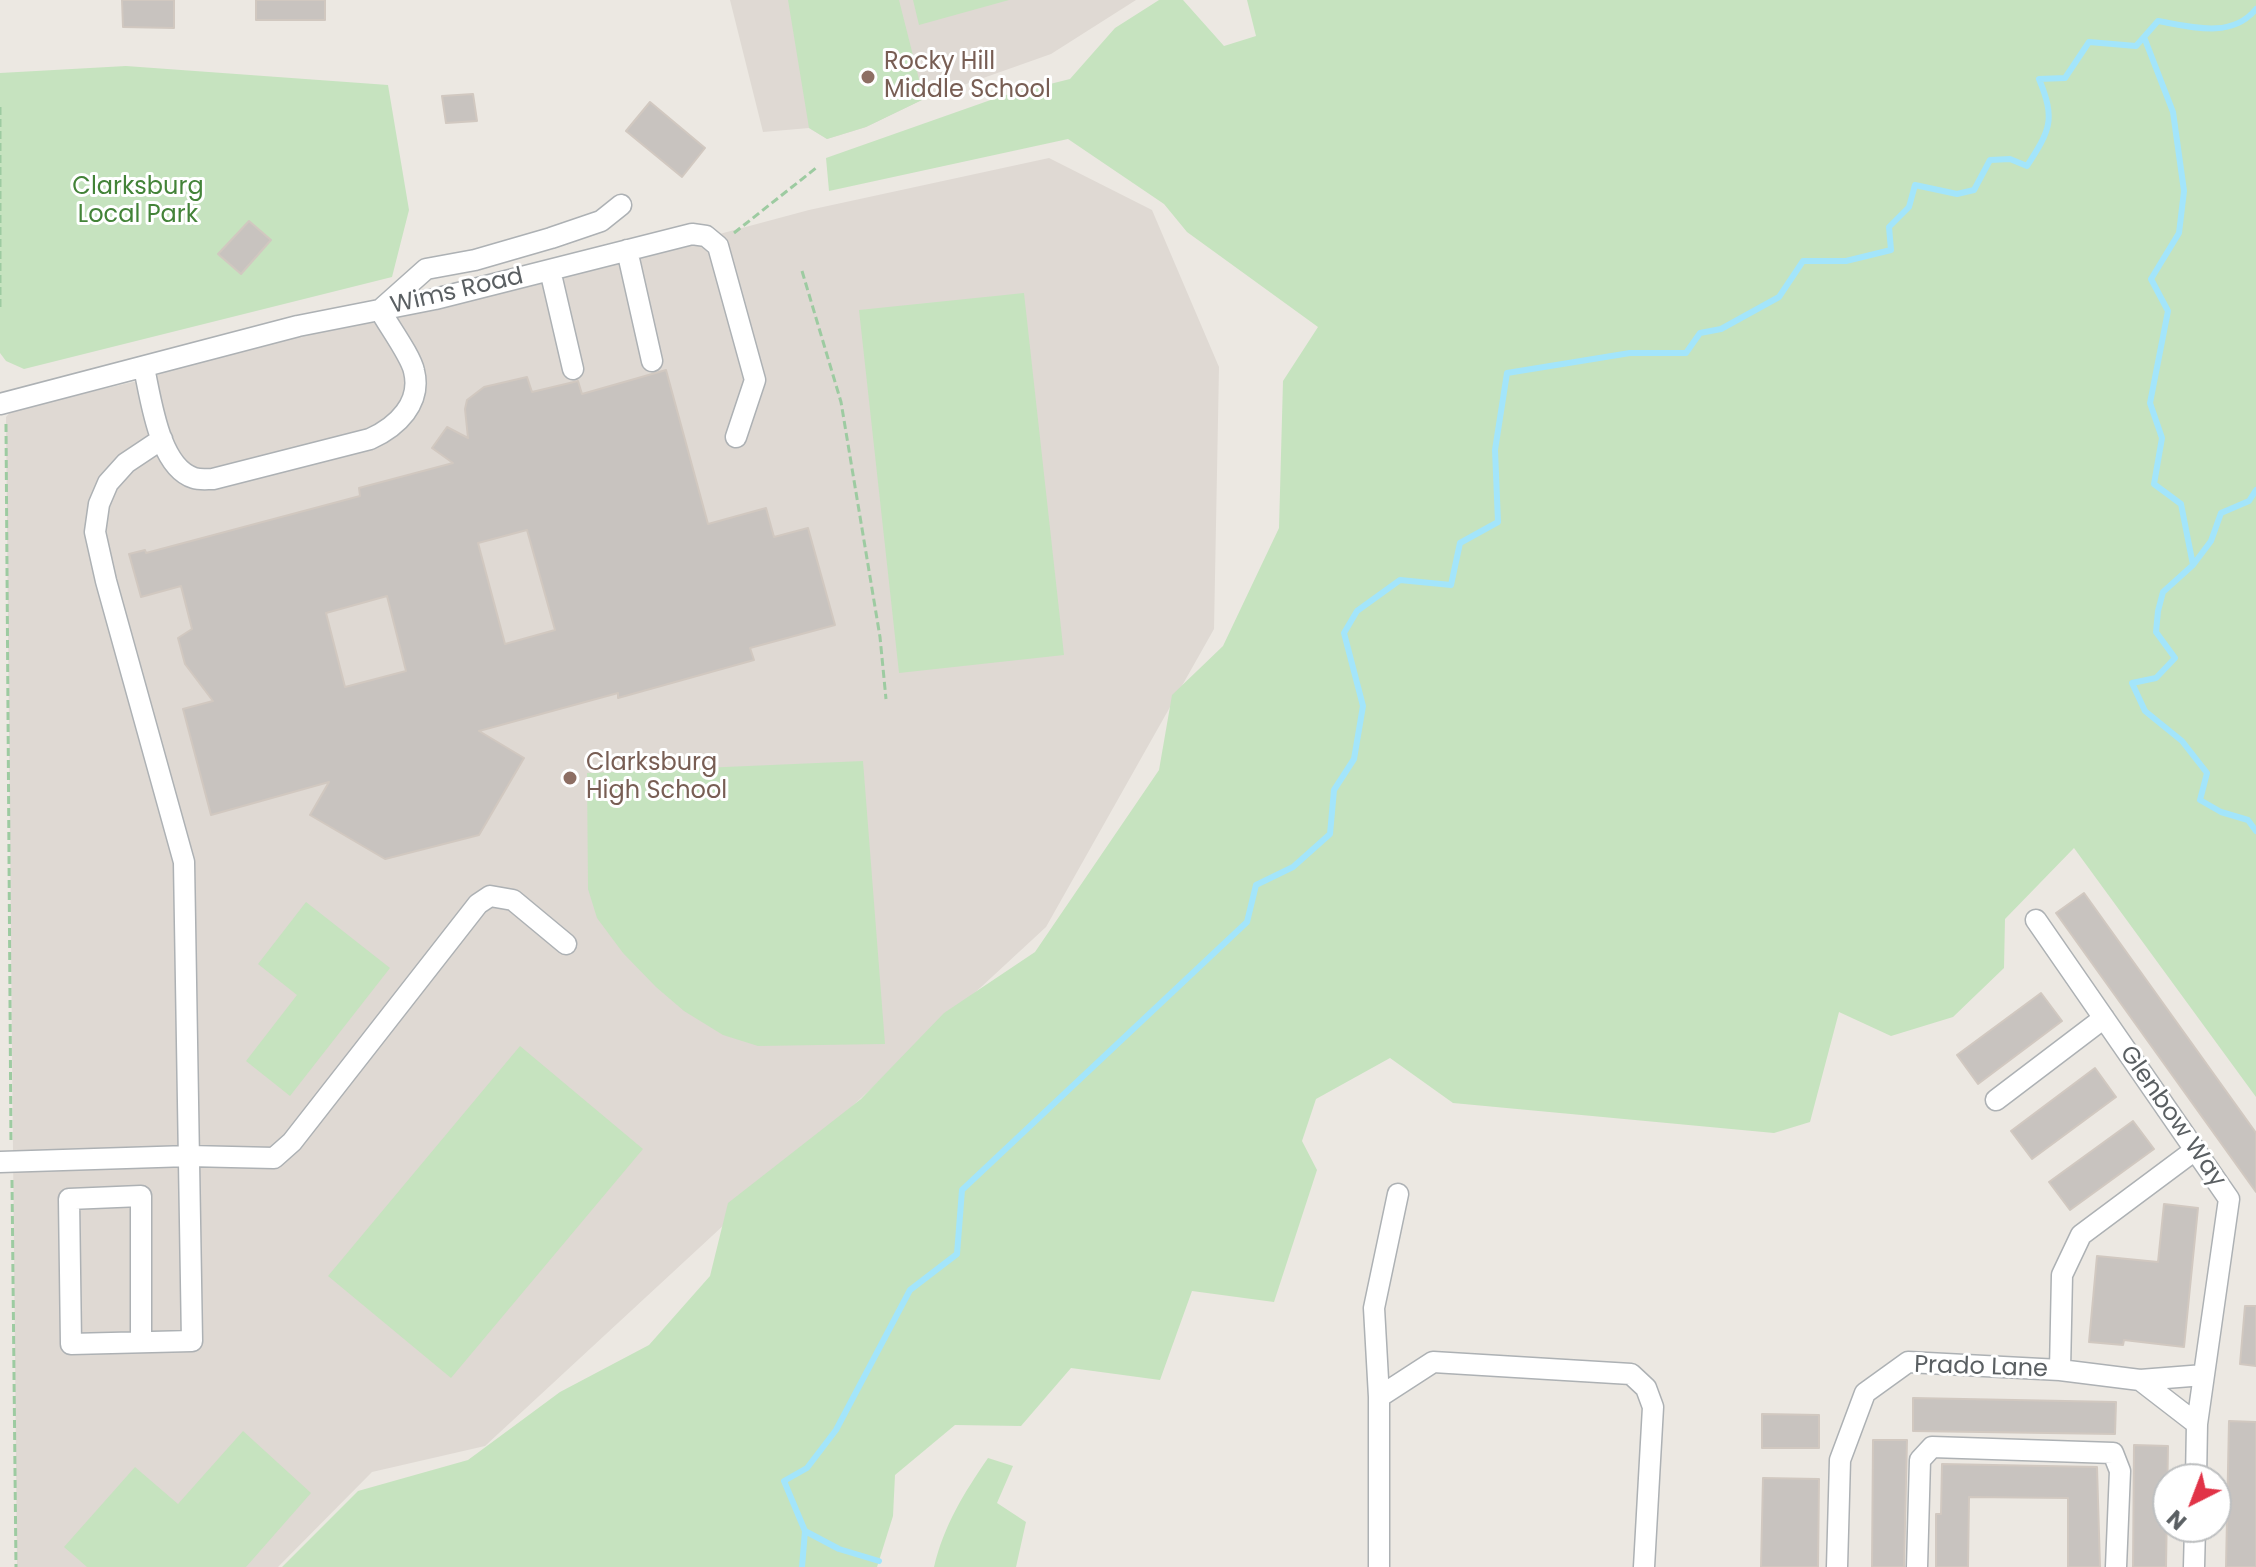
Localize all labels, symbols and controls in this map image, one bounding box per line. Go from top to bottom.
place label: Rocky Hill Middle School [884,49,1051,105]
marker: Rocky Hill Middle School [859,68,877,86]
park label: Clarksburg Local Park [72,174,204,230]
street label: Wims Road [388,263,526,321]
place label: Clarksburg High School [586,750,727,806]
marker: Clarksburg High School [561,769,579,787]
street label: Glenbow Way [2113,1041,2231,1193]
street label: Prado Lane [1914,1351,2048,1385]
north arrow [2152,1463,2232,1543]
text: N [2160,1503,2193,1537]

